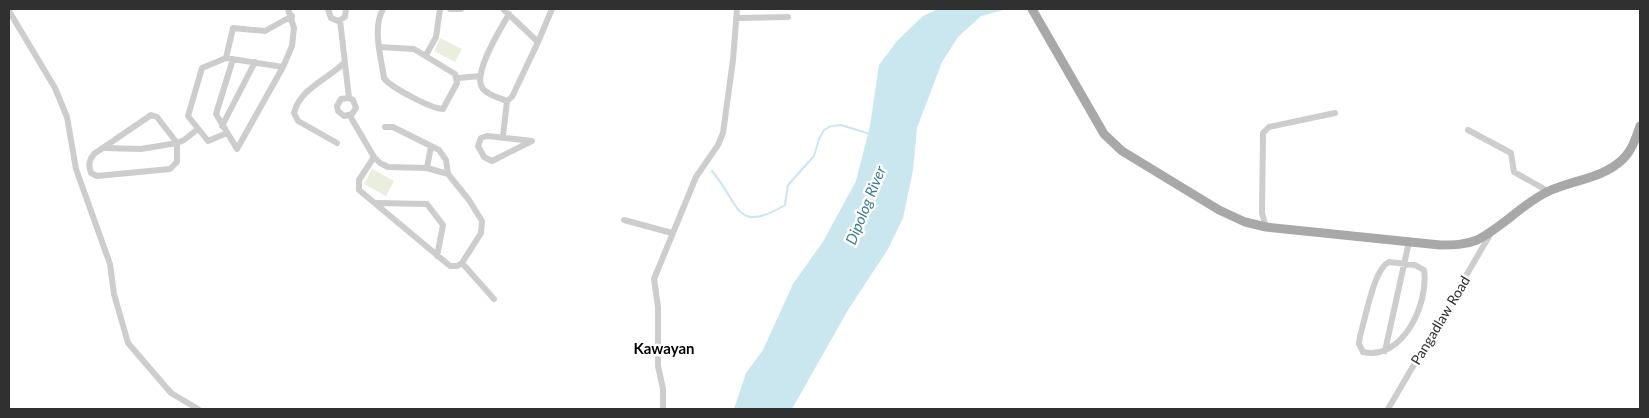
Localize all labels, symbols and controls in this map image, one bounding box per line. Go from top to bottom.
water label: Dipolog River [841,162,889,247]
street label: Pangadlaw Road [1407,273,1473,367]
district label: Kawayan [634,339,694,357]

